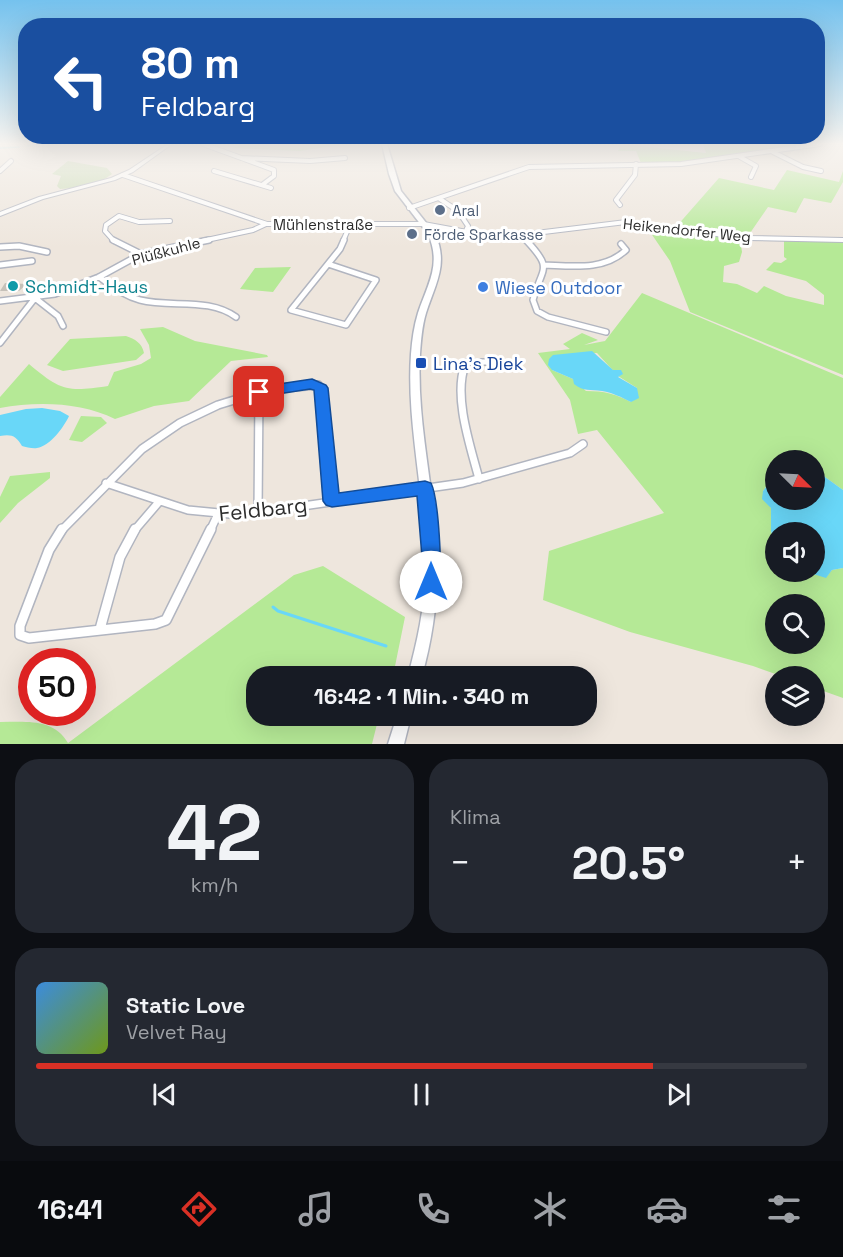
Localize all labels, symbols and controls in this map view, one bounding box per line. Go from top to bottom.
text: 80 m [141,37,240,90]
icon: left [42,42,120,120]
text: Feldbarg [141,89,255,124]
place label: Aral [452,201,479,220]
marker: Aral [433,203,447,217]
street label: Heikendorfer Weg [622,214,752,246]
street label: Mühlenstraße [273,215,373,234]
place label: Förde Sparkasse [424,225,543,244]
marker: Förde Sparkasse [405,227,419,241]
street label: Plüßkuhle [130,233,203,269]
place label: Schmidt-Haus [25,275,148,298]
place label: Wiese Outdoor [495,276,622,299]
marker: Schmidt-Haus [6,279,20,293]
marker: Wiese Outdoor [476,280,490,294]
place label: Lina's Diek [433,352,524,375]
marker: Lina's Diek [414,356,428,370]
pin [233,366,284,417]
icon: arrive [242,375,275,408]
north arrow [765,450,825,510]
map controls [765,450,825,726]
street label: Feldbarg [217,491,309,527]
button: sound [765,522,825,582]
position arrow [399,550,463,614]
button: search [765,594,825,654]
speed limit sign: 50 [18,648,96,726]
button: layers [765,666,825,726]
text: 16:42 · 1 Min. · 340 m [314,682,529,710]
text: 42 [167,783,262,883]
text: Klima [450,804,501,830]
text: 20.5° [572,835,685,892]
text: − [450,842,470,884]
text: + [787,842,807,884]
text: km/h [191,872,238,898]
text: Static Love [126,991,245,1019]
text: Velvet Ray [126,1019,227,1045]
icon: previous [148,1078,181,1111]
icon: pause [405,1078,438,1111]
icon: next [662,1078,695,1111]
icon: directions [178,1188,220,1230]
icon: music [295,1188,337,1230]
icon: phone [412,1188,454,1230]
icon: climate [529,1188,571,1230]
icon: car [646,1188,688,1230]
icon: filters [763,1188,805,1230]
text: 16:41 [38,1192,103,1227]

